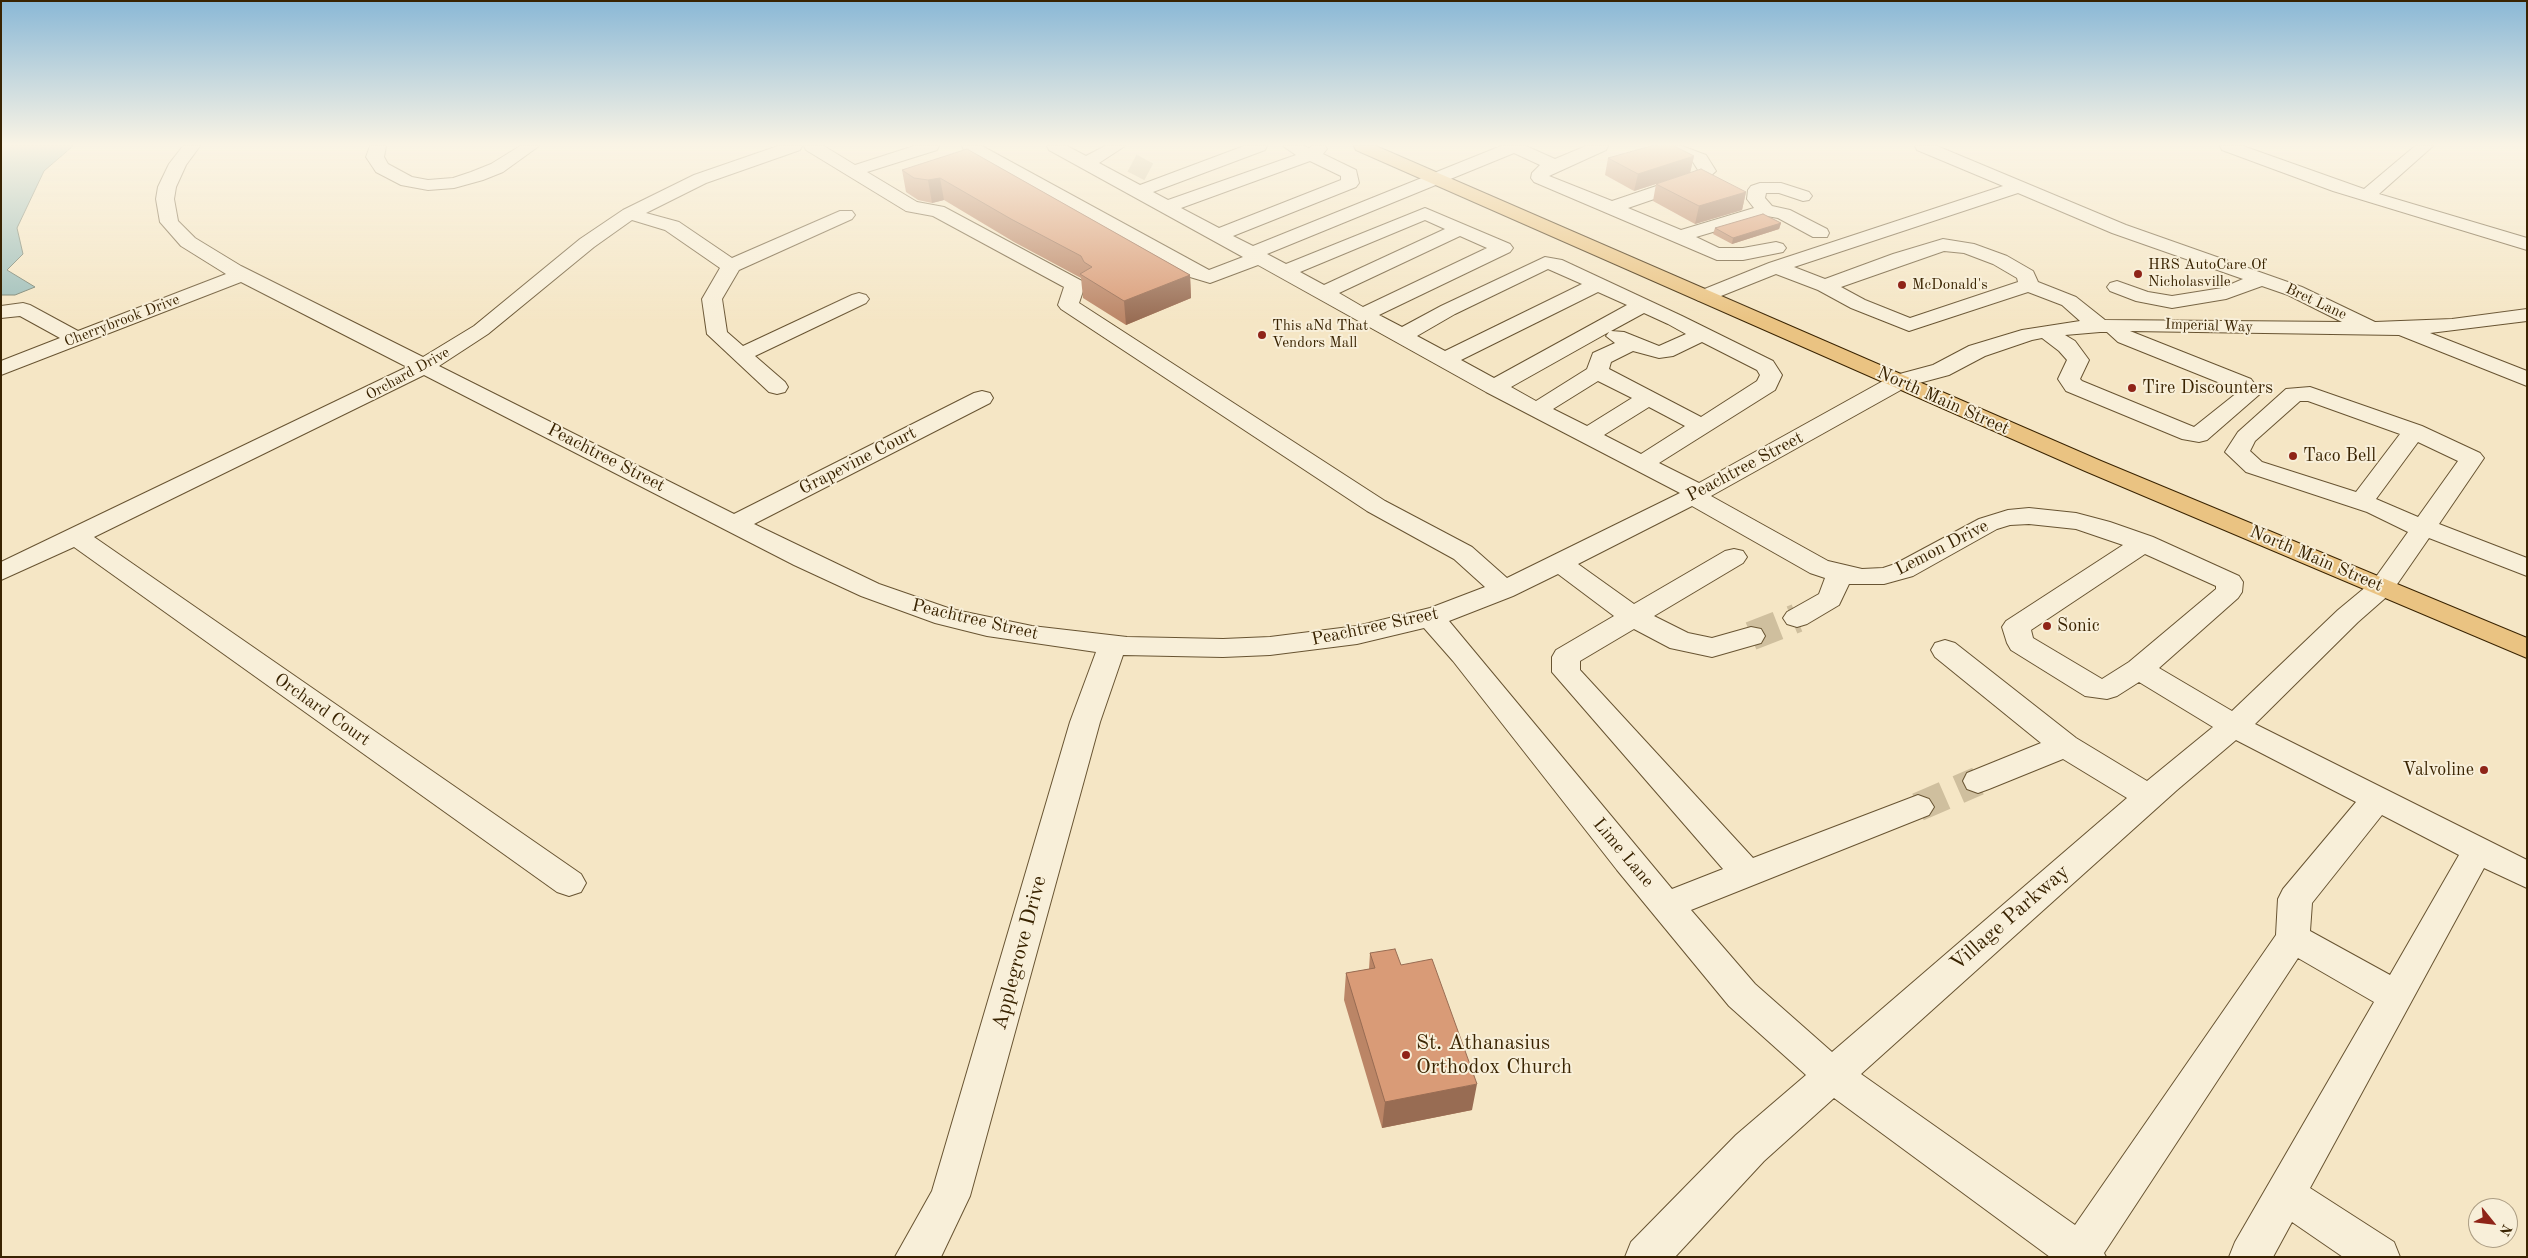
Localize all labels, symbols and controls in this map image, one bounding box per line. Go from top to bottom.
place label: HRS AutoCare Of Nicholasville [2148,256,2266,291]
marker: HRS AutoCare Of Nicholasville [2132,268,2144,280]
place label: McDonald's [1912,276,1988,294]
marker: McDonald's [1896,279,1908,291]
street label: Bret Lane [2283,280,2349,324]
street label: Cherrybrook Drive [62,291,182,351]
street label: Imperial Way [2165,315,2253,337]
place label: This aNd That Vendors Mall [1272,317,1368,352]
marker: This aNd That Vendors Mall [1256,329,1268,341]
street label: Orchard Drive [363,344,453,404]
street label: North Main Street [1873,362,2013,440]
place label: Tire Discounters [2142,377,2273,399]
marker: Tire Discounters [2126,382,2138,394]
street label: Peachtree Street [544,419,668,497]
street label: Grapevine Court [796,422,920,500]
street label: Peachtree Street [1683,427,1807,507]
place label: Taco Bell [2303,445,2376,467]
marker: Taco Bell [2287,450,2299,462]
street label: Lemon Drive [1892,515,1992,581]
street label: North Main Street [2246,521,2386,597]
street label: Peachtree Street [910,595,1040,645]
street label: Peachtree Street [1310,603,1440,651]
place label: Sonic [2057,615,2100,637]
marker: Sonic [2041,620,2053,632]
street label: Orchard Court [270,669,374,751]
place label: Valvoline [2402,759,2474,781]
marker: Valvoline [2478,764,2490,776]
street label: Lime Lane [1588,814,1658,892]
street label: Village Parkway [1945,859,2075,977]
street label: Applegrove Drive [987,873,1053,1033]
place label: St. Athanasius Orthodox Church [1416,1030,1572,1080]
marker: St. Athanasius Orthodox Church [1400,1049,1412,1061]
north arrow [2468,1198,2518,1248]
text: N [2497,1222,2514,1238]

